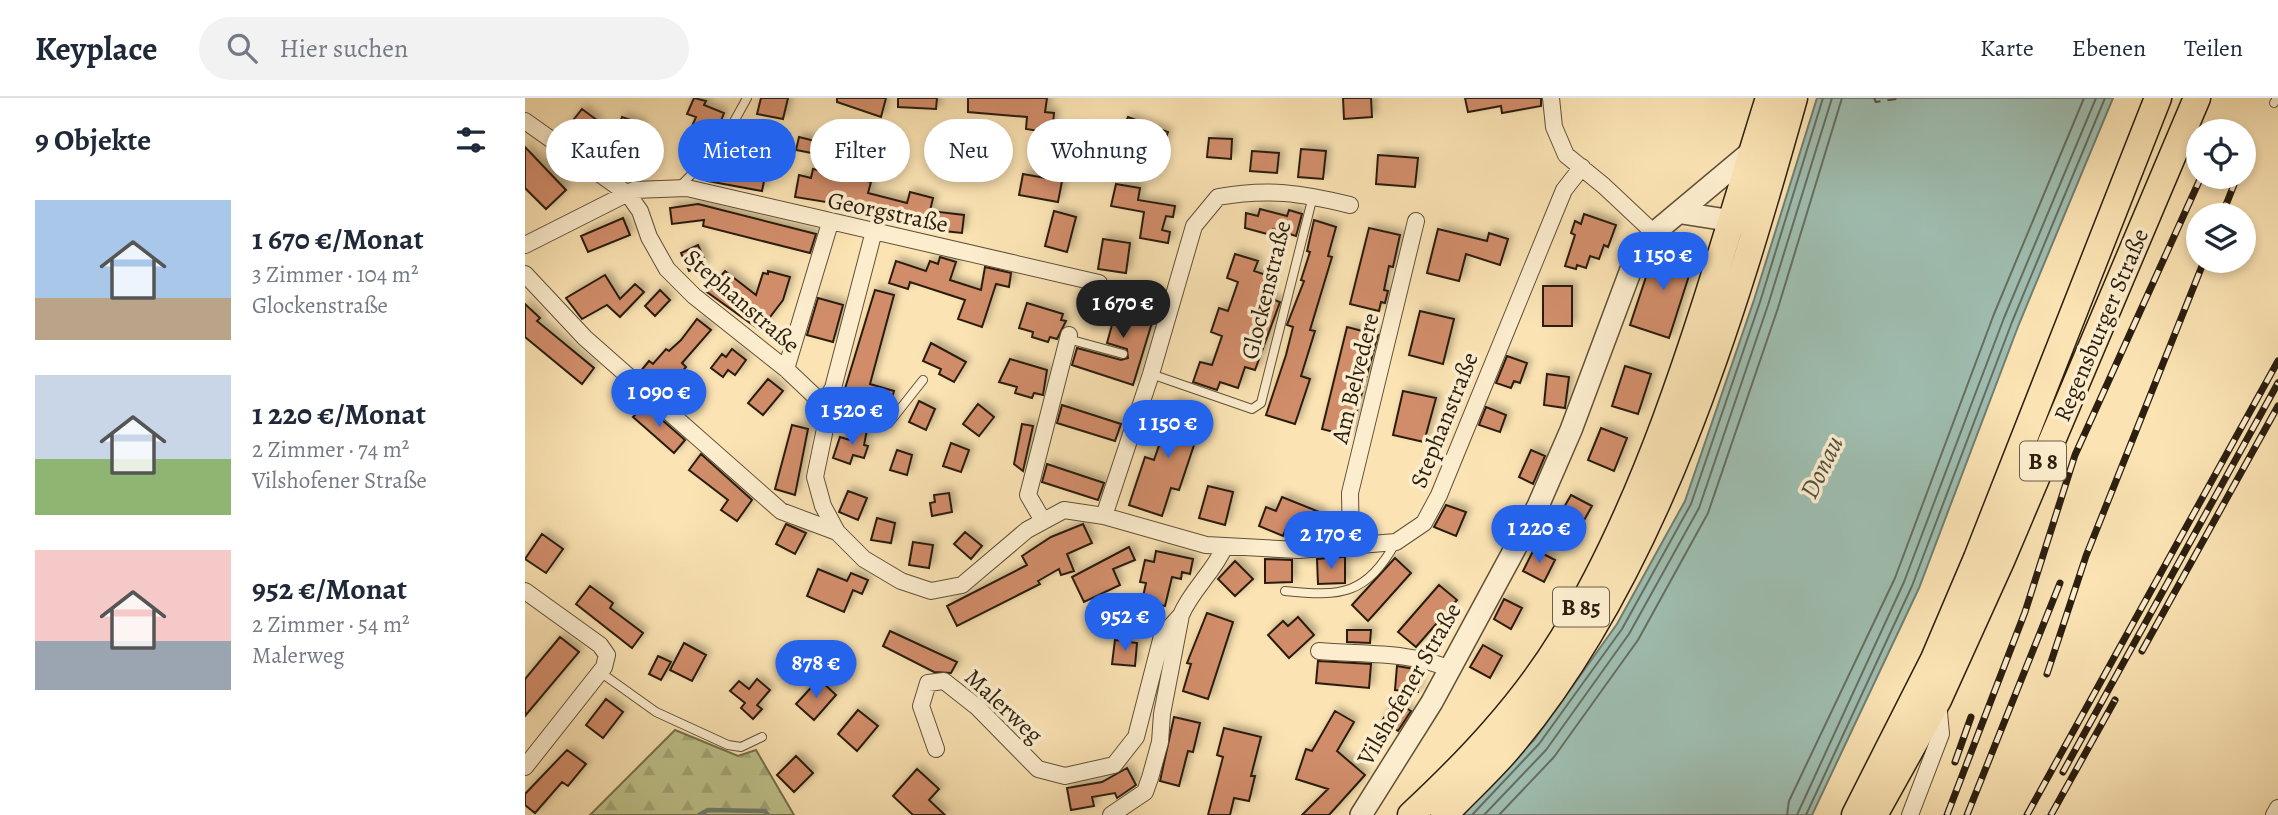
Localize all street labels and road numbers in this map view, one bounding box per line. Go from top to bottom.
street label: Georgstraße [825,184,951,240]
street label: Glockenstraße [1233,217,1299,363]
street label: Regensburger Straße [2046,224,2156,426]
street label: Stephanstraße [677,242,807,360]
street label: Am Belvedere [1323,309,1387,448]
street label: Stephanstraße [1402,347,1486,493]
road number: B 8 [2020,442,2066,480]
road number: B 85 [1553,587,1609,626]
street label: Vilshofener Straße [1349,597,1468,772]
street label: Malerweg [958,661,1050,751]

